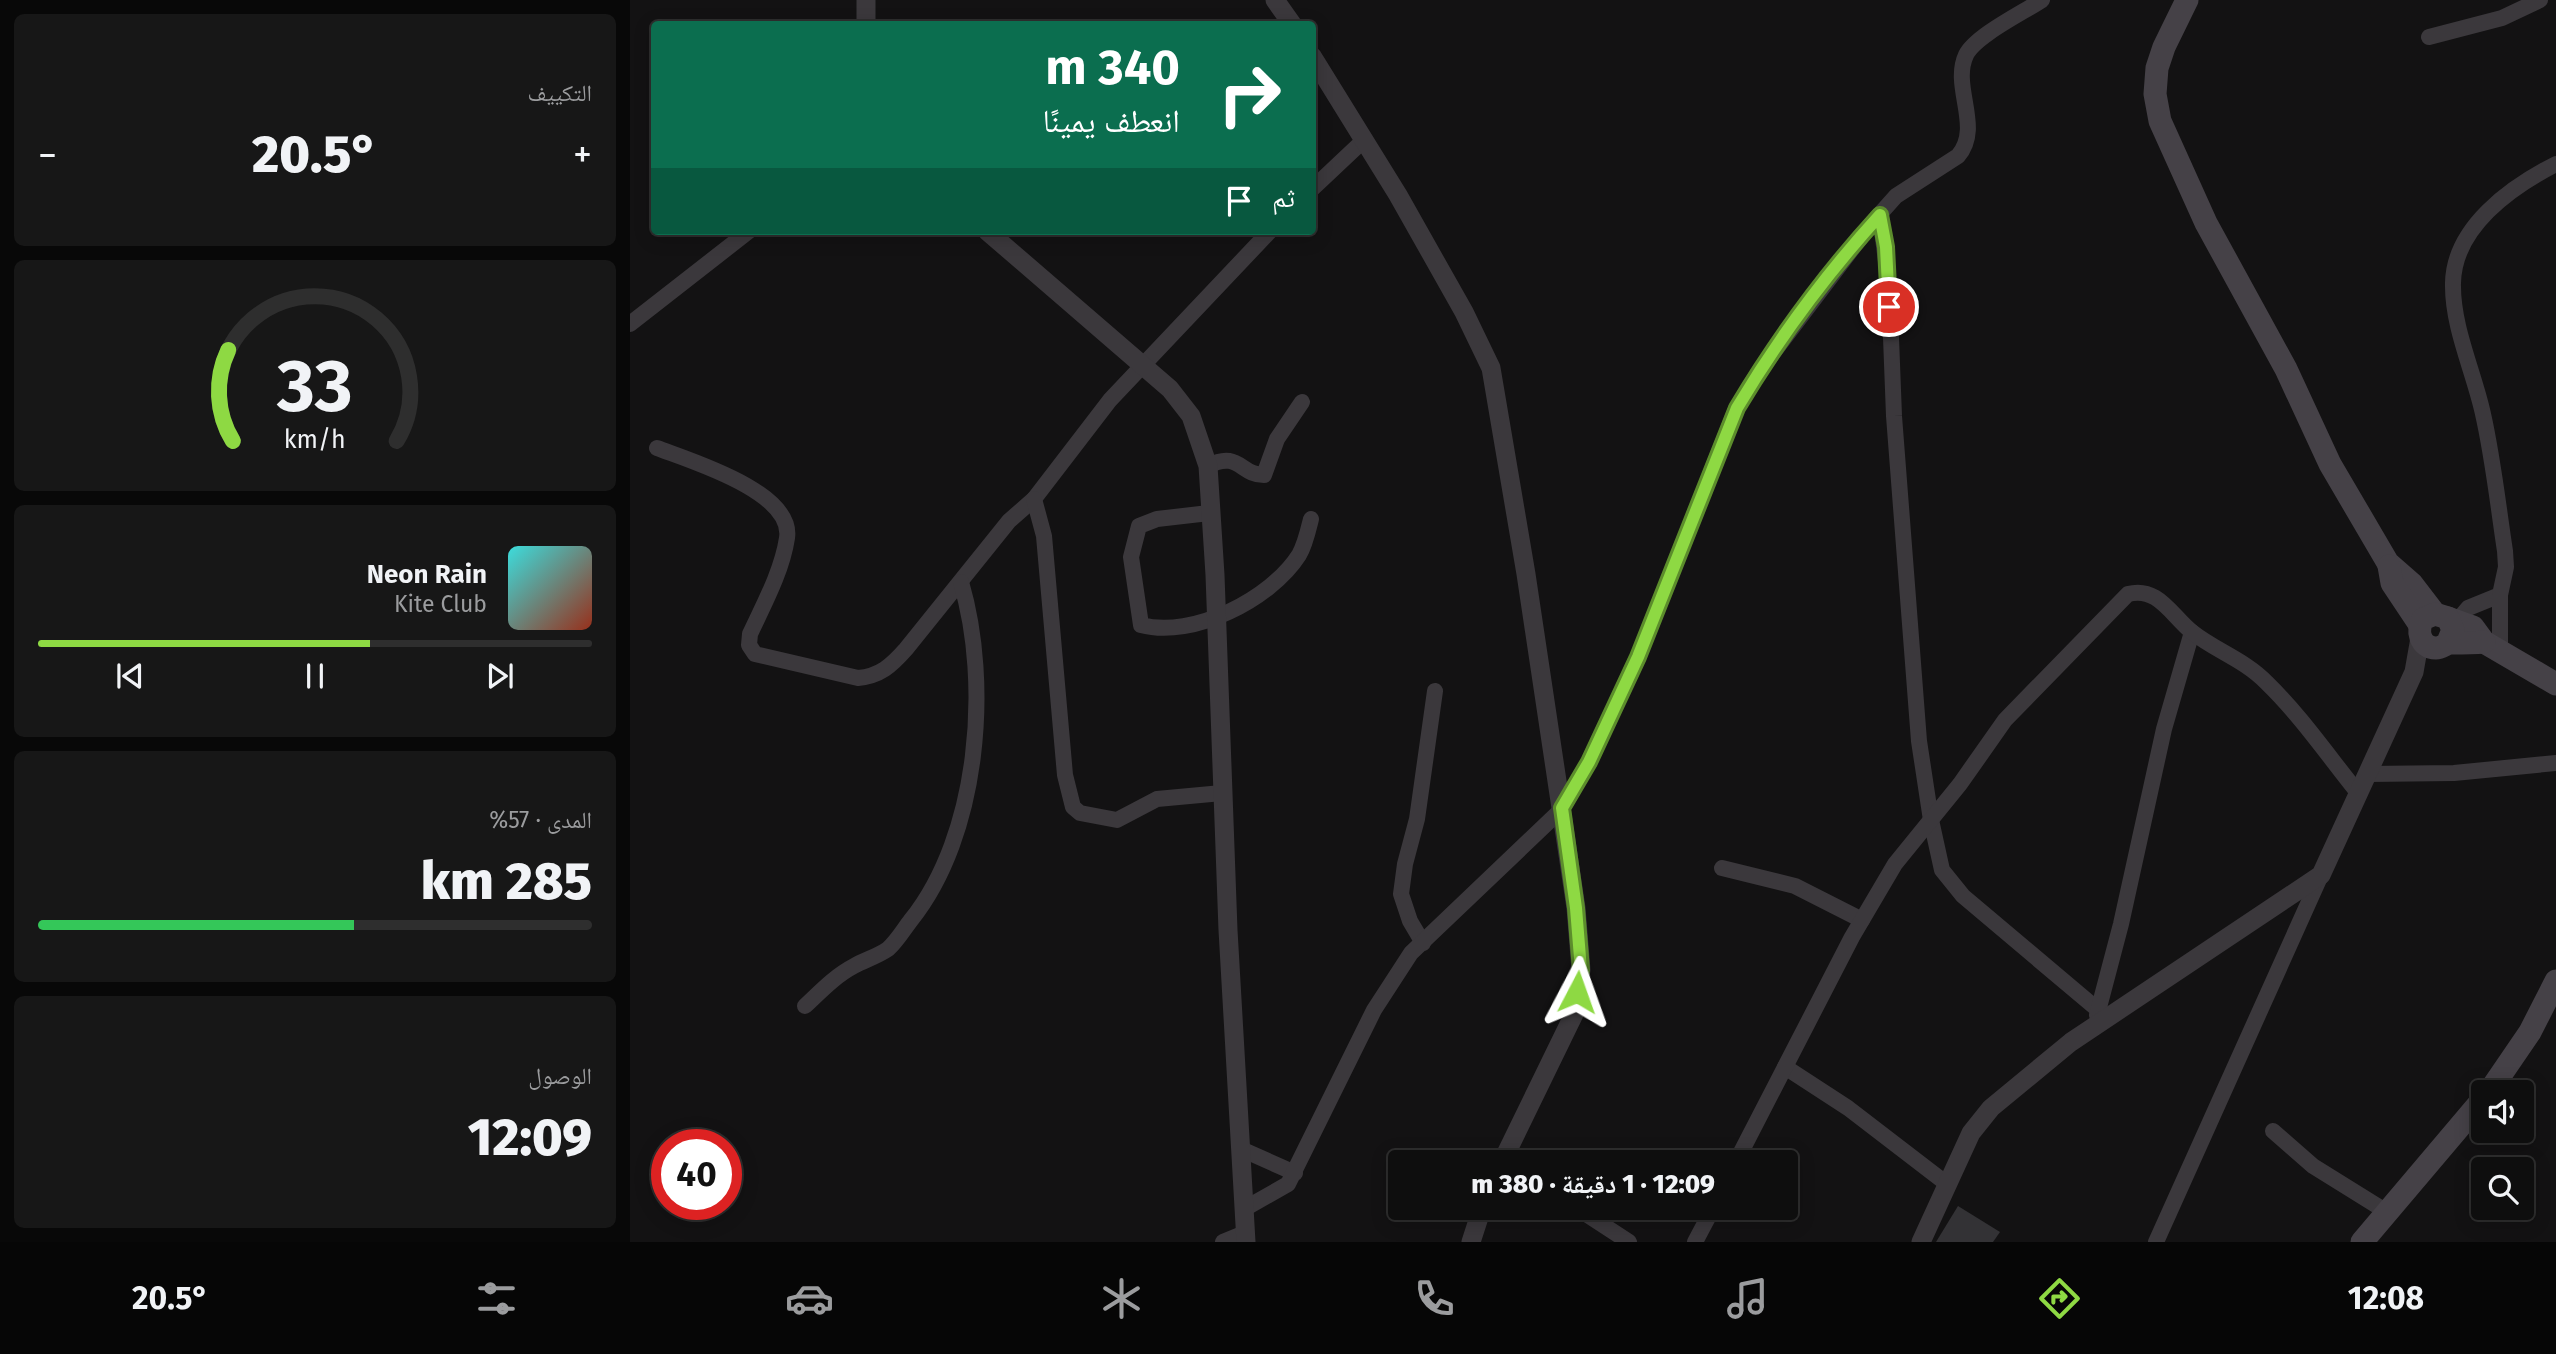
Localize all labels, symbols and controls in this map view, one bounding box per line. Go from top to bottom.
text: 340 m [1045,38,1180,97]
icon: right [1204,49,1295,140]
text: التكييف [527,79,592,107]
text: انعطف يمينًا [1042,102,1180,140]
text: 20.5° [252,123,378,186]
text: − [38,132,57,178]
text: + [573,132,592,178]
icon: arrive [1220,182,1258,220]
text: ثم [1272,183,1295,214]
pin [1859,277,1919,337]
icon: arrive [1870,288,1908,326]
text: 33 [276,344,353,431]
text: km/h [284,425,346,455]
text: Neon Rain [367,559,487,590]
text: Kite Club [394,590,487,618]
icon: previous [111,657,149,695]
icon: pause [296,657,334,695]
icon: next [481,657,519,695]
text: المدى · 57% [489,806,592,834]
text: 285 km [421,850,592,913]
position arrow [1540,955,1614,1029]
text: الوصول [528,1062,592,1090]
map controls [2471,1080,2534,1220]
button: sound [2471,1080,2534,1143]
text: 12:09 [468,1106,592,1169]
speed limit sign: 40 [651,1129,742,1220]
button: search [2471,1157,2534,1220]
text: 12:09 · 1 دقيقة · 380 m [1471,1169,1715,1200]
icon: filters [472,1274,521,1323]
icon: car [785,1274,834,1323]
icon: climate [1097,1274,1146,1323]
icon: phone [1410,1274,1459,1323]
icon: music [1723,1274,1772,1323]
icon: directions [2035,1274,2084,1323]
text: 20.5° [132,1279,209,1317]
text: 12:08 [2348,1279,2424,1317]

